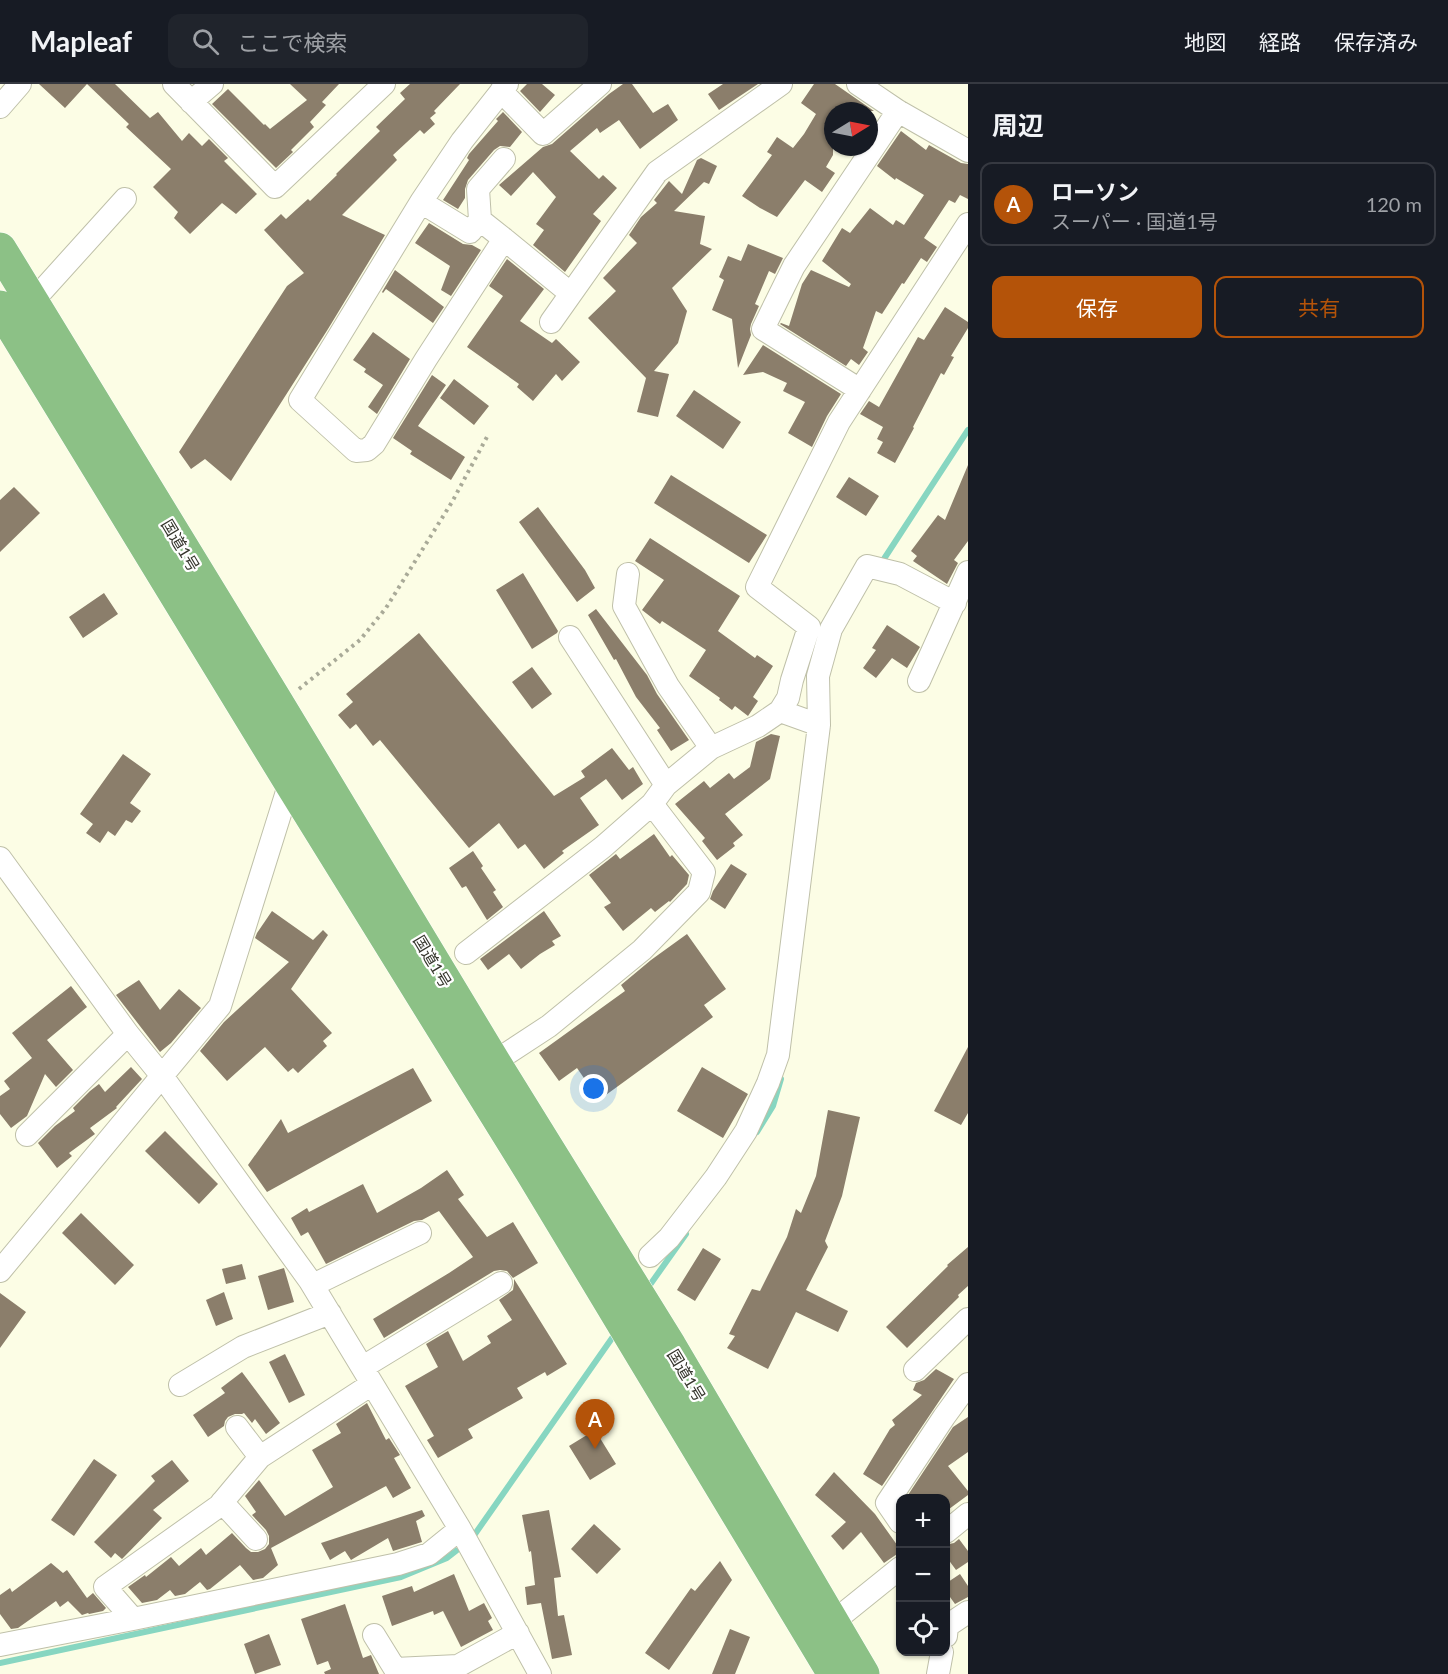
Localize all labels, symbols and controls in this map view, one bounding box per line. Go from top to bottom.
search box [168,14,588,68]
text: Mapleaf [30,24,132,58]
icon: search [189,25,222,58]
text: ここで検索 [237,29,347,56]
text: 地図 [1184,29,1226,54]
text: 経路 [1259,29,1301,54]
text: 保存済み [1334,29,1418,54]
north arrow [824,102,878,156]
text: 周辺 [992,109,1044,141]
text: ローソン [1051,178,1139,205]
text: A [1007,192,1020,216]
text: 120 m [1366,192,1422,216]
text: スーパー · 国道1号 [1051,209,1218,233]
button: 保存 [992,276,1202,338]
button: 共有 [1214,276,1424,338]
street label: 国道1号 [158,516,204,574]
street label: 国道1号 [410,932,456,990]
your location [579,1074,608,1103]
street label: 国道1号 [664,1346,710,1404]
pin: A [576,1400,614,1449]
map controls [896,1494,950,1656]
button: + [896,1494,950,1548]
button: − [896,1548,950,1602]
button: locate [896,1602,950,1656]

